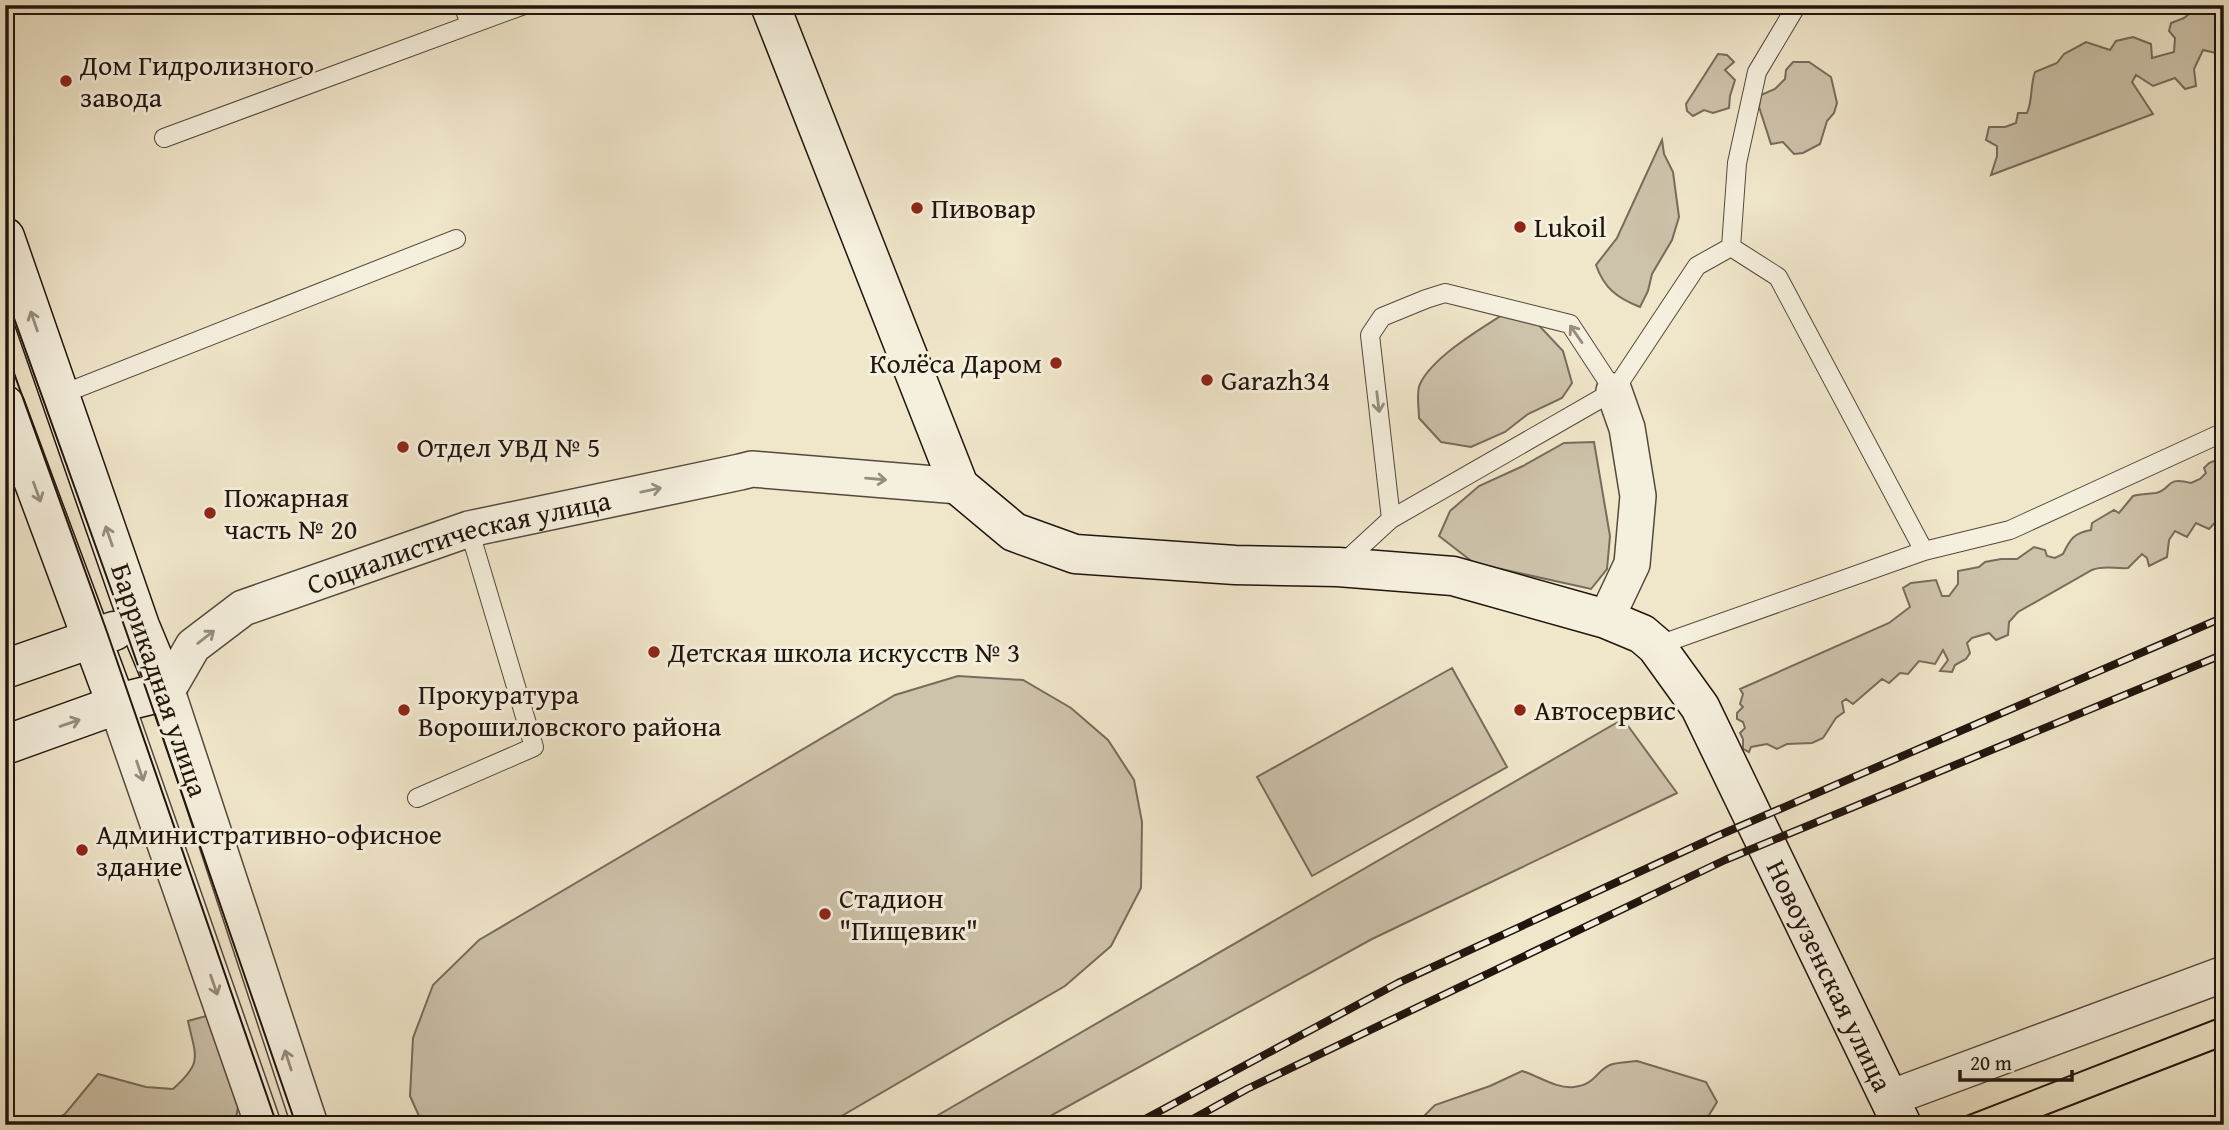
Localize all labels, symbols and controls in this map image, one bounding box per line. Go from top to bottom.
place label: Дом Гидролизного завода [79,44,314,117]
marker: Дом Гидролизного завода [58,73,74,89]
place label: Пивовар [931,187,1036,228]
marker: Пивовар [909,200,925,216]
place label: Lukoil [1534,206,1607,247]
marker: Lukoil [1512,219,1528,235]
one-way arrow [27,310,39,332]
one-way arrow [1569,325,1583,344]
place label: Колёса Даром [869,342,1042,383]
marker: Колёса Даром [1048,355,1064,371]
place label: Garazh34 [1221,359,1330,400]
marker: Garazh34 [1199,372,1215,388]
one-way arrow [1371,391,1384,413]
place label: Отдел УВД № 5 [417,426,601,467]
marker: Отдел УВД № 5 [395,439,411,455]
one-way arrow [864,473,887,486]
place label: Пожарная часть № 20 [224,476,357,549]
street label: Социалистическая улица [301,479,615,604]
one-way arrow [32,481,45,503]
one-way arrow [639,483,662,497]
marker: Пожарная часть № 20 [202,505,218,521]
one-way arrow [102,525,114,547]
street label: Баррикадная улица [101,557,220,803]
one-way arrow [196,629,215,644]
place label: Детская школа искусств № 3 [667,631,1021,672]
marker: Детская школа искусств № 3 [646,644,662,660]
place label: Прокуратура Ворошиловского района [418,673,722,746]
place label: Автосервис [1534,689,1676,730]
marker: Прокуратура Ворошиловского района [396,702,412,718]
marker: Автосервис [1512,702,1528,718]
one-way arrow [58,716,80,728]
one-way arrow [135,759,147,781]
place label: Административно-офисное здание [96,813,442,886]
marker: Административно-офисное здание [74,842,90,858]
street label: Новоузенская улица [1757,853,1904,1099]
place label: Стадион "Пищевик" [839,877,978,950]
marker: Стадион "Пищевик" [817,906,833,922]
one-way arrow [209,974,221,996]
scale bar [1960,1039,2072,1083]
text: 20 m [1970,1047,2012,1078]
one-way arrow [281,1049,294,1071]

